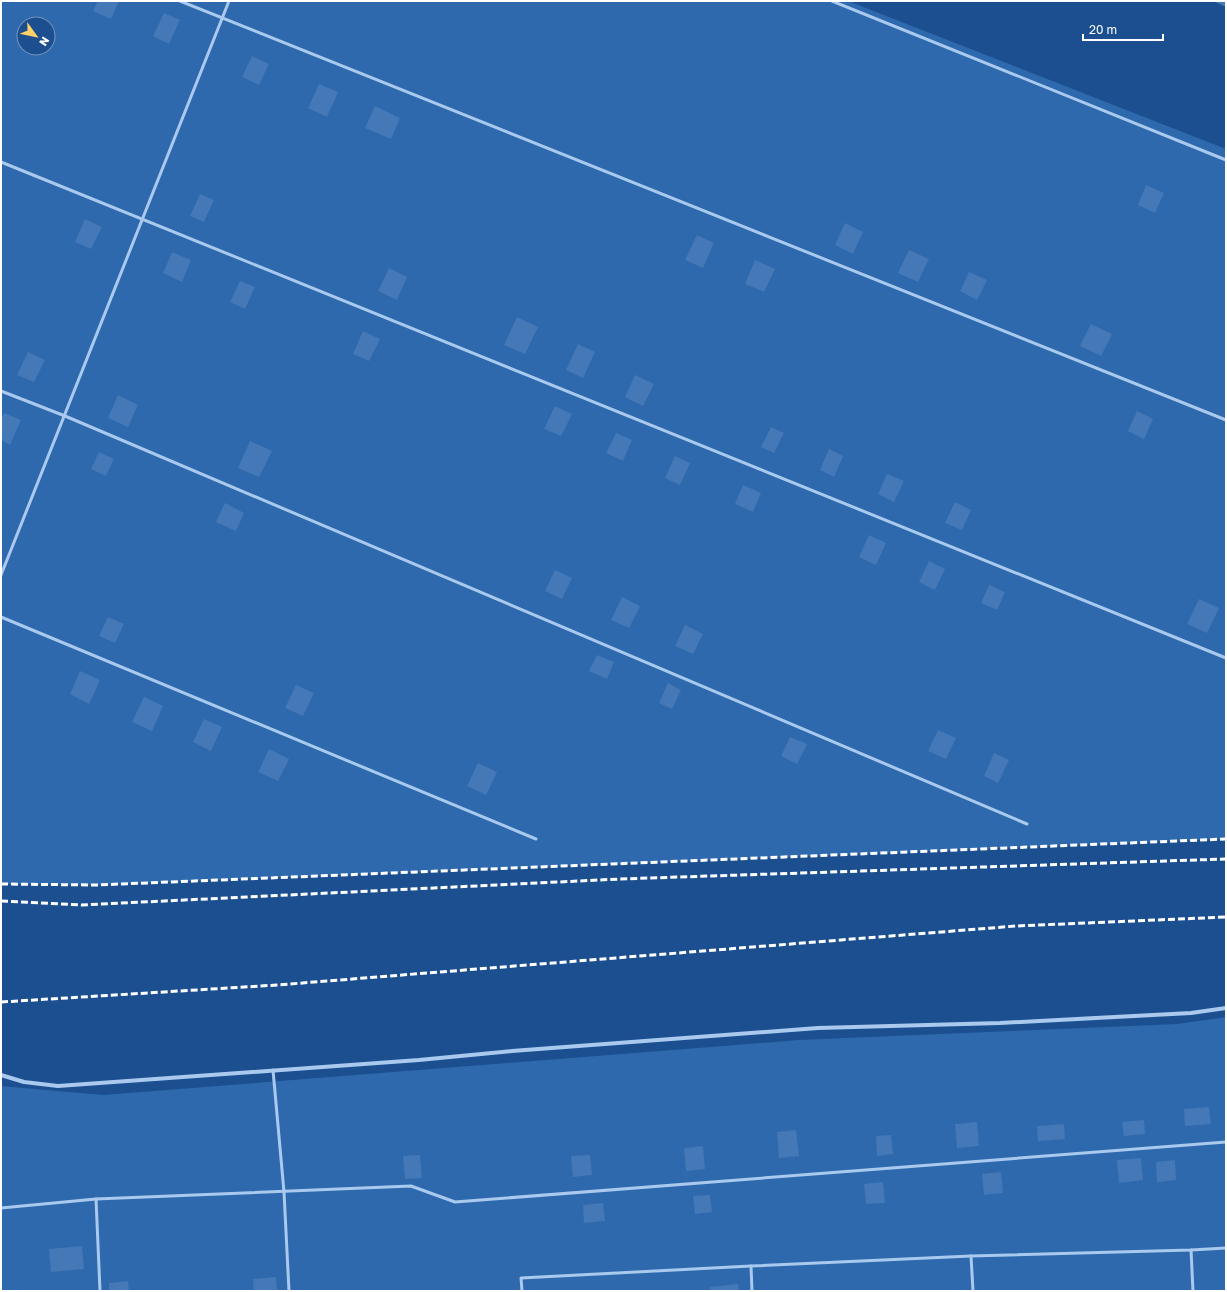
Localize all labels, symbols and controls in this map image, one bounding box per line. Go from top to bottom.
north arrow [16,16,56,56]
scale bar [1083,16,1163,42]
text: 20 m [1089,22,1117,37]
text: N [37,35,53,49]

